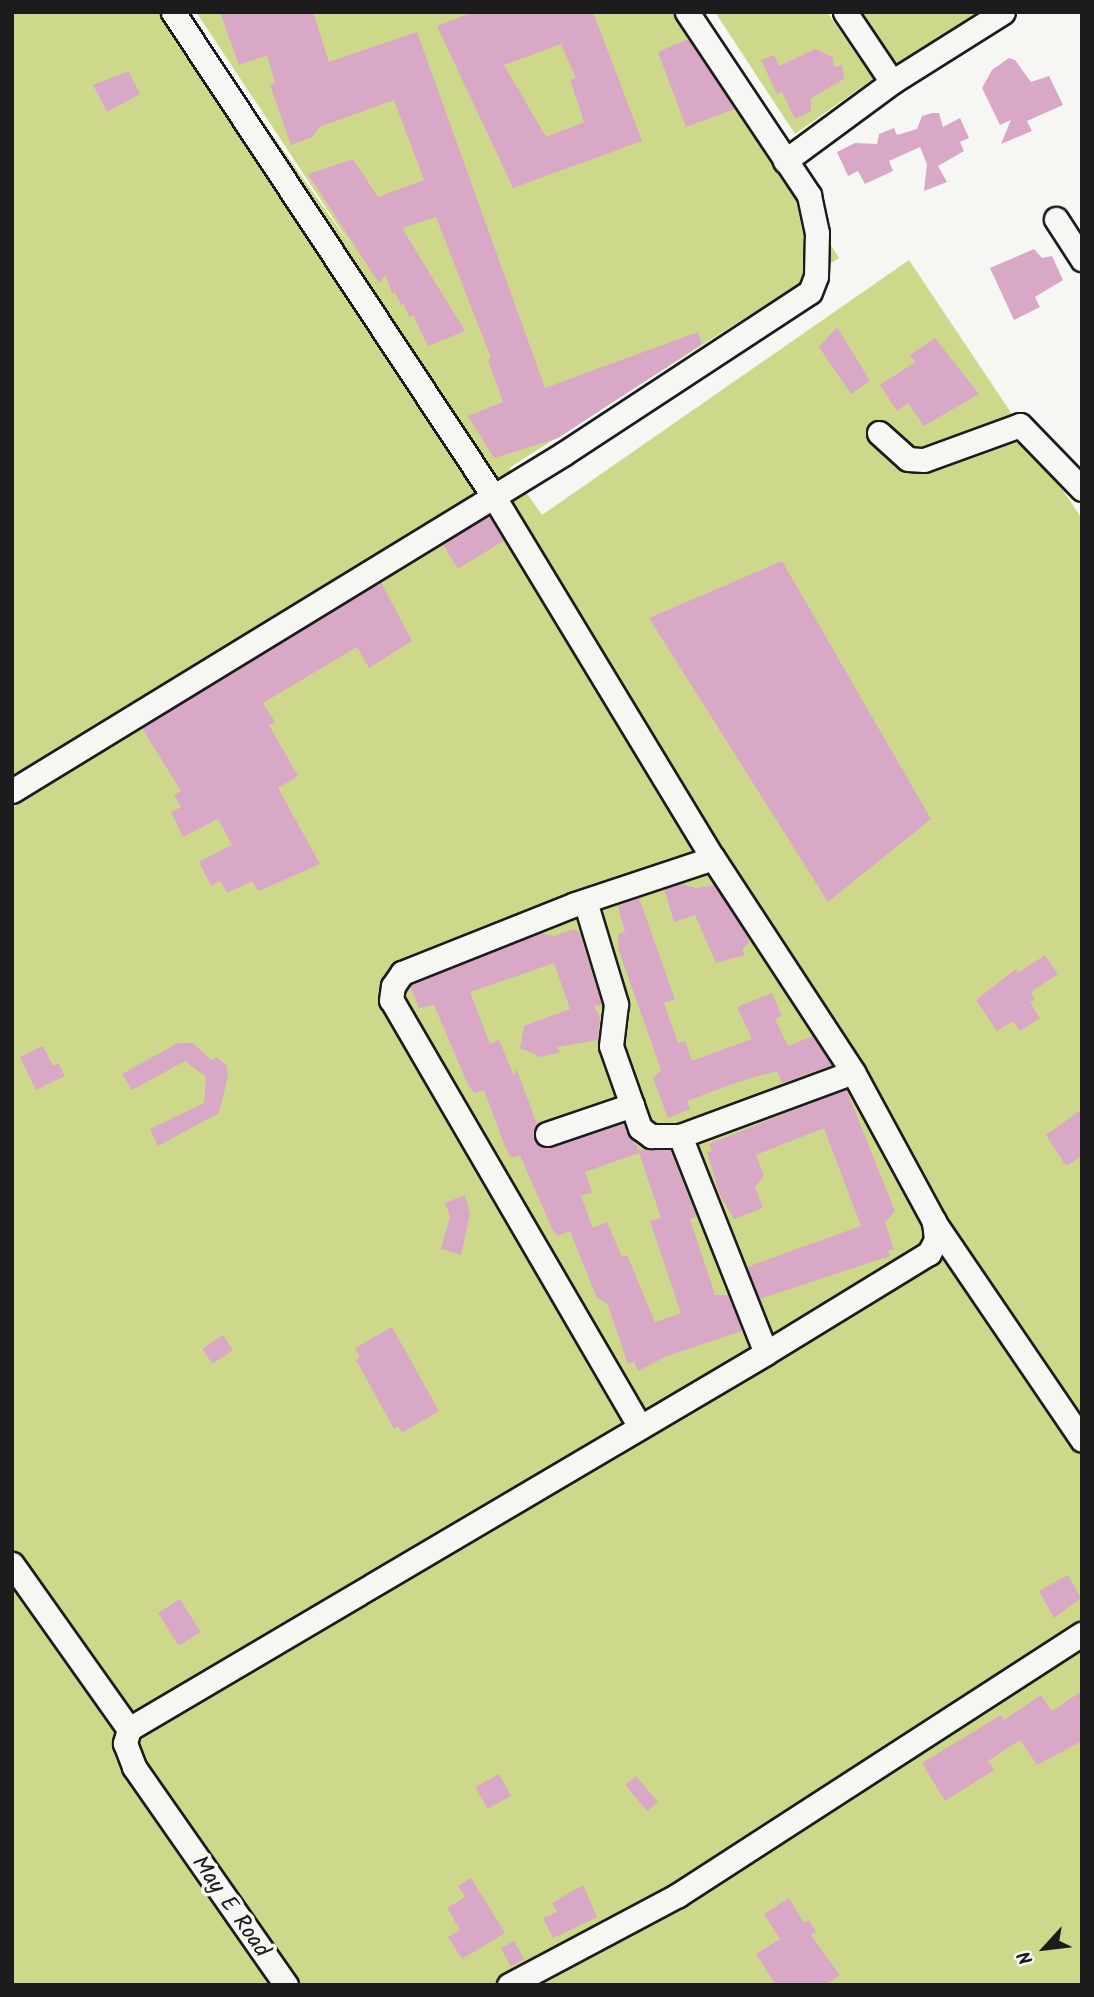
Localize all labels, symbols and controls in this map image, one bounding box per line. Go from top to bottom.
street label: May E Road [185,1851,275,1963]
north arrow [1010,1913,1080,1983]
text: N [1010,1945,1042,1970]

